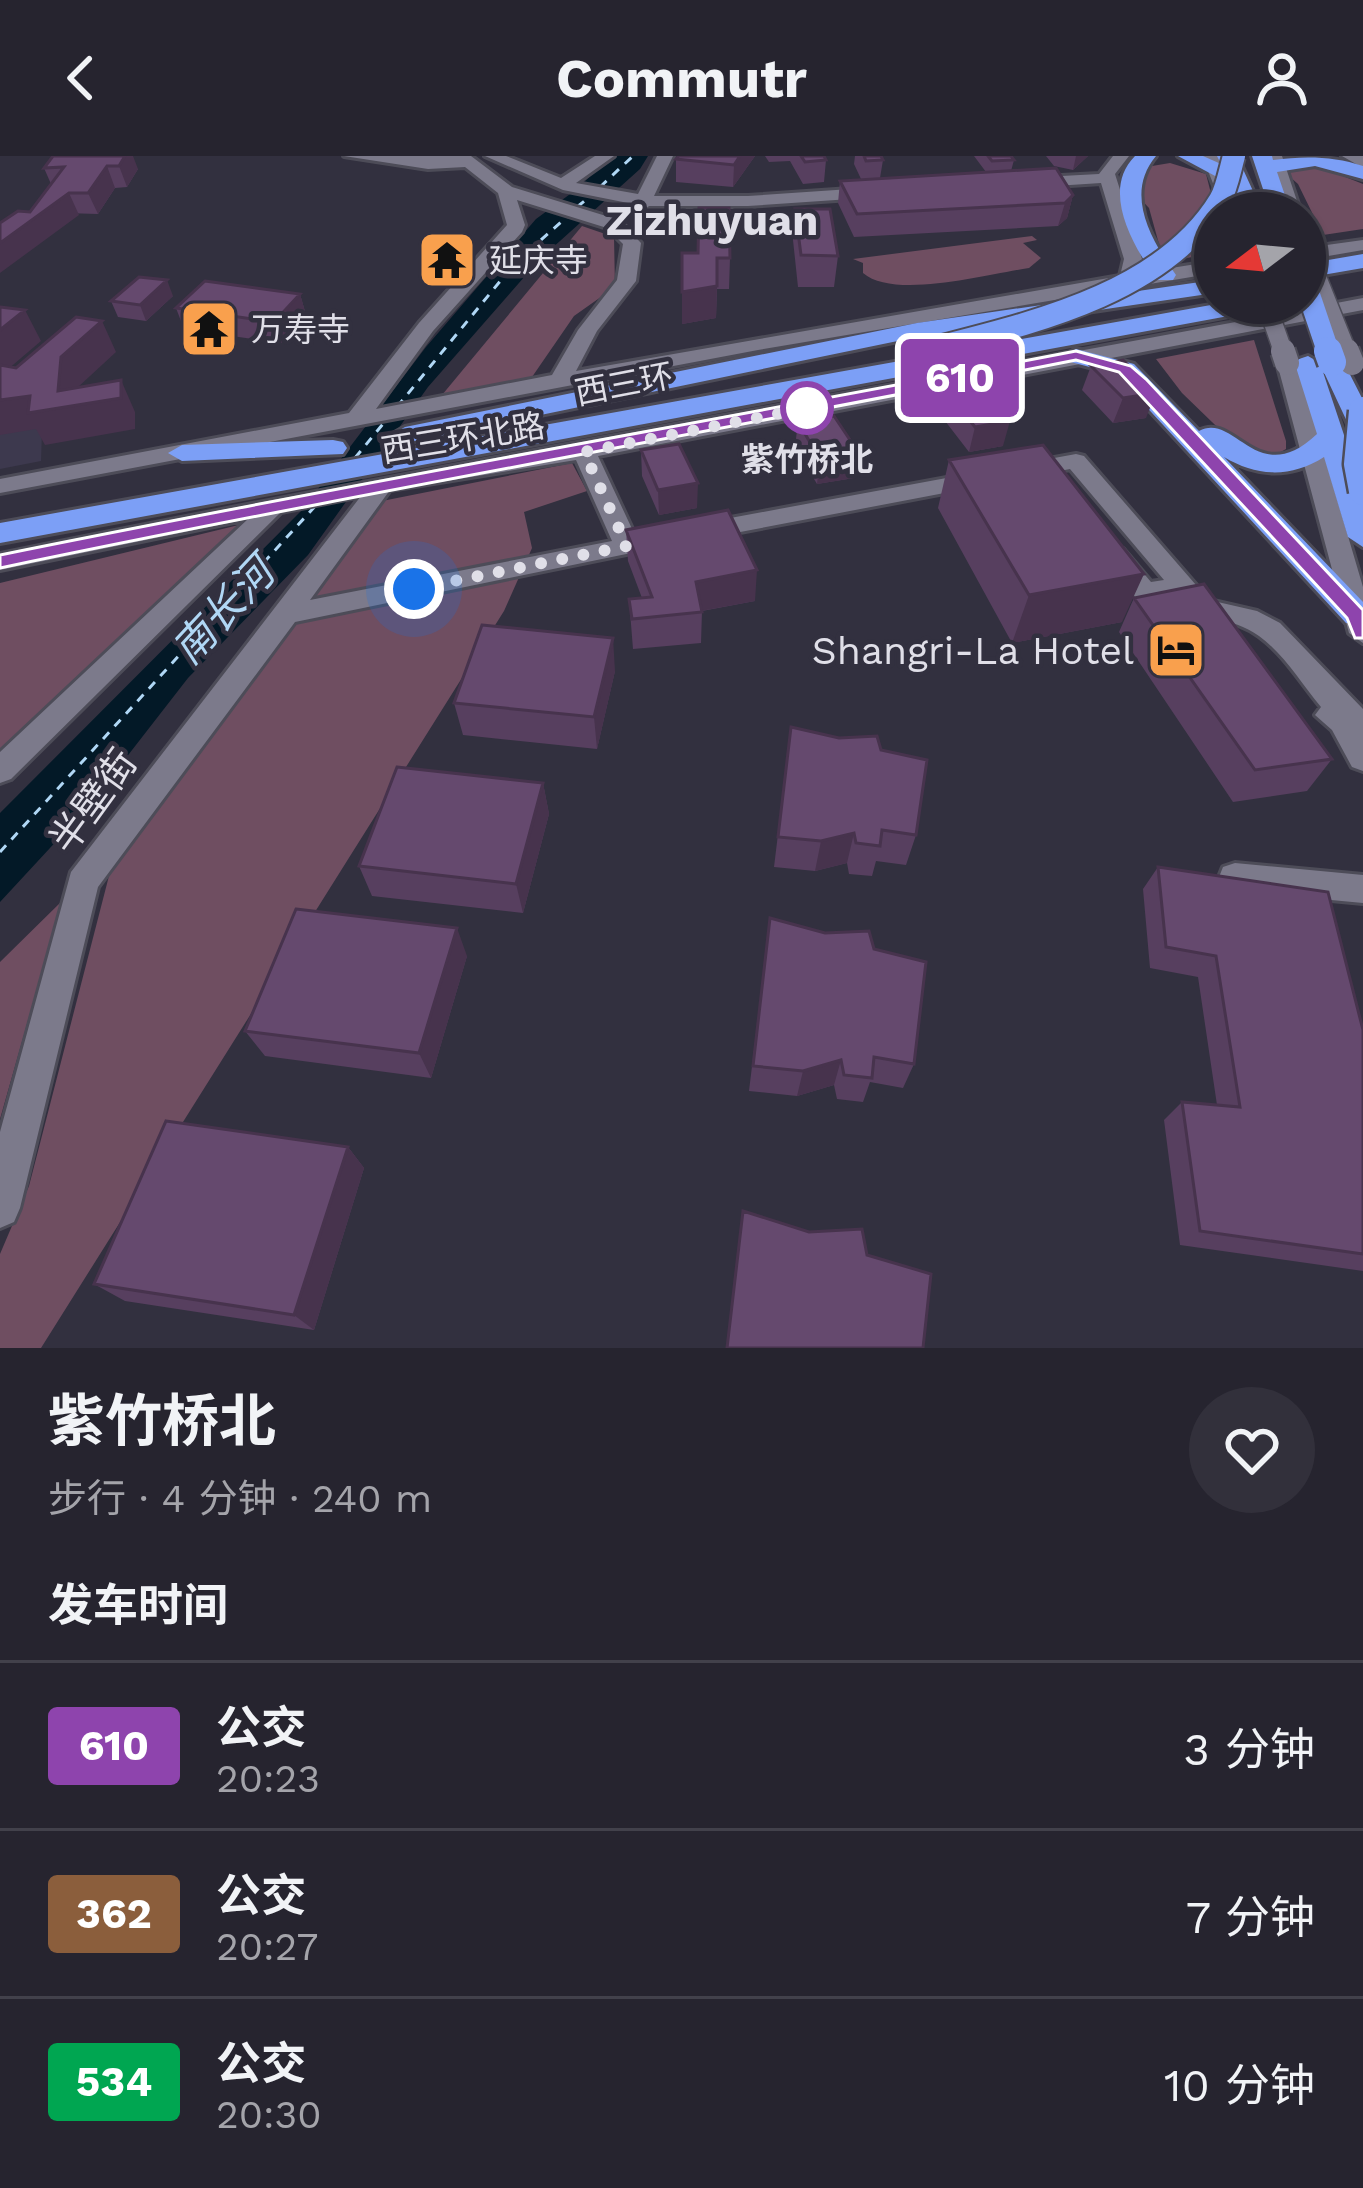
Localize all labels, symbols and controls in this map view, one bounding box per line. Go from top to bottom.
icon: back [48,45,114,111]
icon: person [1249,45,1315,111]
text: Commutr [556,47,807,110]
north arrow [1194,192,1326,324]
map controls [1194,192,1326,324]
district label: Zizhuyuan [606,196,818,245]
temple icon: 延庆寺 [416,229,478,291]
place label: 延庆寺 [489,241,588,280]
temple icon: 万寿寺 [178,298,240,360]
place label: 万寿寺 [251,310,350,349]
line badge: 610 [891,339,1029,417]
text: 610 [925,353,995,402]
street label: 西三环 [572,355,676,413]
marker: 紫竹桥北 [782,383,832,433]
street label: 西三环北路 [378,406,548,470]
place label: 紫竹桥北 [741,440,873,479]
water label: 南长河 [162,543,289,674]
your location [384,559,444,619]
hotel icon: Shangri-La Hotel [1145,619,1207,681]
place label: Shangri-La Hotel [812,628,1134,673]
street label: 半壁街 [40,740,146,862]
button: heart [1189,1387,1315,1513]
text: 紫竹桥北 [48,1388,276,1455]
text: 步行 · 4 分钟 · 240 m [48,1476,432,1521]
text: 发车时间 [48,1579,228,1632]
text: 公交 [216,1701,306,1754]
text: 610 [79,1721,149,1770]
text: 3 分钟 [1183,1723,1315,1776]
text: 20:23 [216,1756,320,1801]
text: 公交 [216,1869,306,1922]
text: 362 [76,1889,152,1938]
text: 7 分钟 [1186,1891,1315,1944]
text: 20:27 [216,1924,318,1969]
text: 公交 [216,2037,306,2090]
text: 534 [76,2057,152,2106]
text: 10 分钟 [1164,2059,1315,2112]
text: 20:30 [216,2092,322,2137]

